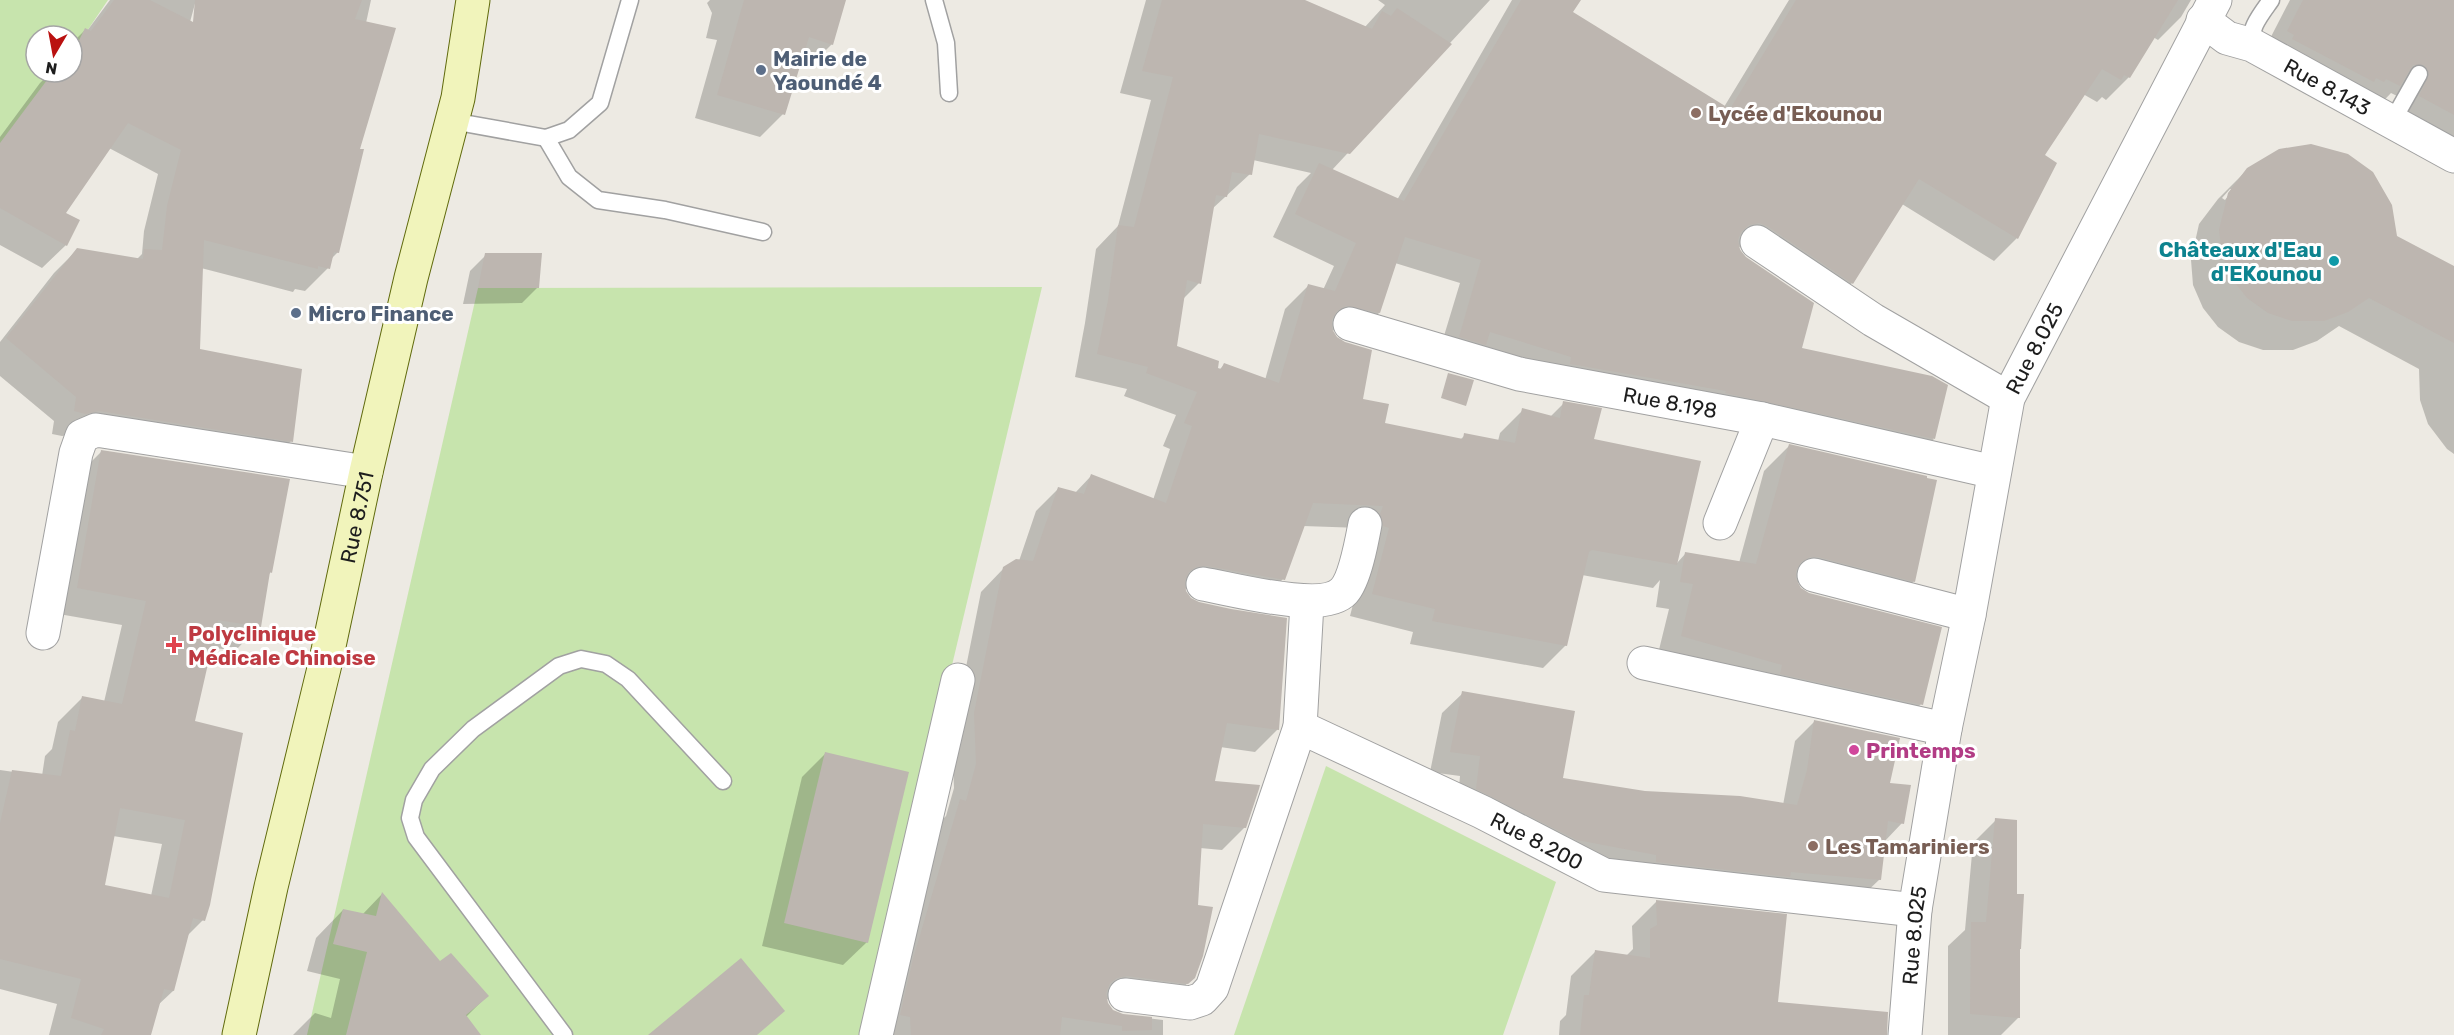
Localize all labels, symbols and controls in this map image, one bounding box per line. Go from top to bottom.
north arrow [24,24,84,84]
place label: Mairie de Yaoundé 4 [773,46,882,95]
street label: Rue 8.143 [2280,53,2375,120]
text: N [44,58,59,79]
marker: Mairie de Yaoundé 4 [754,63,768,77]
place label: Lycée d'Ekounou [1708,101,1882,126]
marker: Lycée d'Ekounou [1689,106,1703,120]
place label: Châteaux d'Eau d'EKounou [2159,237,2322,286]
marker: Châteaux d'Eau d'EKounou [2327,254,2341,268]
street label: Rue 8.025 [2000,298,2068,398]
place label: Micro Finance [308,301,454,326]
marker: Micro Finance [289,306,303,320]
street label: Rue 8.198 [1621,381,1719,423]
street label: Rue 8.751 [334,469,378,565]
place label: Polyclinique Médicale Chinoise [188,621,376,670]
marker: Polyclinique Médicale Chinoise [165,636,183,654]
place label: Printemps [1866,738,1976,763]
marker: Printemps [1847,743,1861,757]
street label: Rue 8.200 [1487,806,1588,875]
place label: Les Tamariniers [1825,834,1990,859]
marker: Les Tamariniers [1806,839,1820,853]
street label: Rue 8.025 [1897,884,1931,986]

